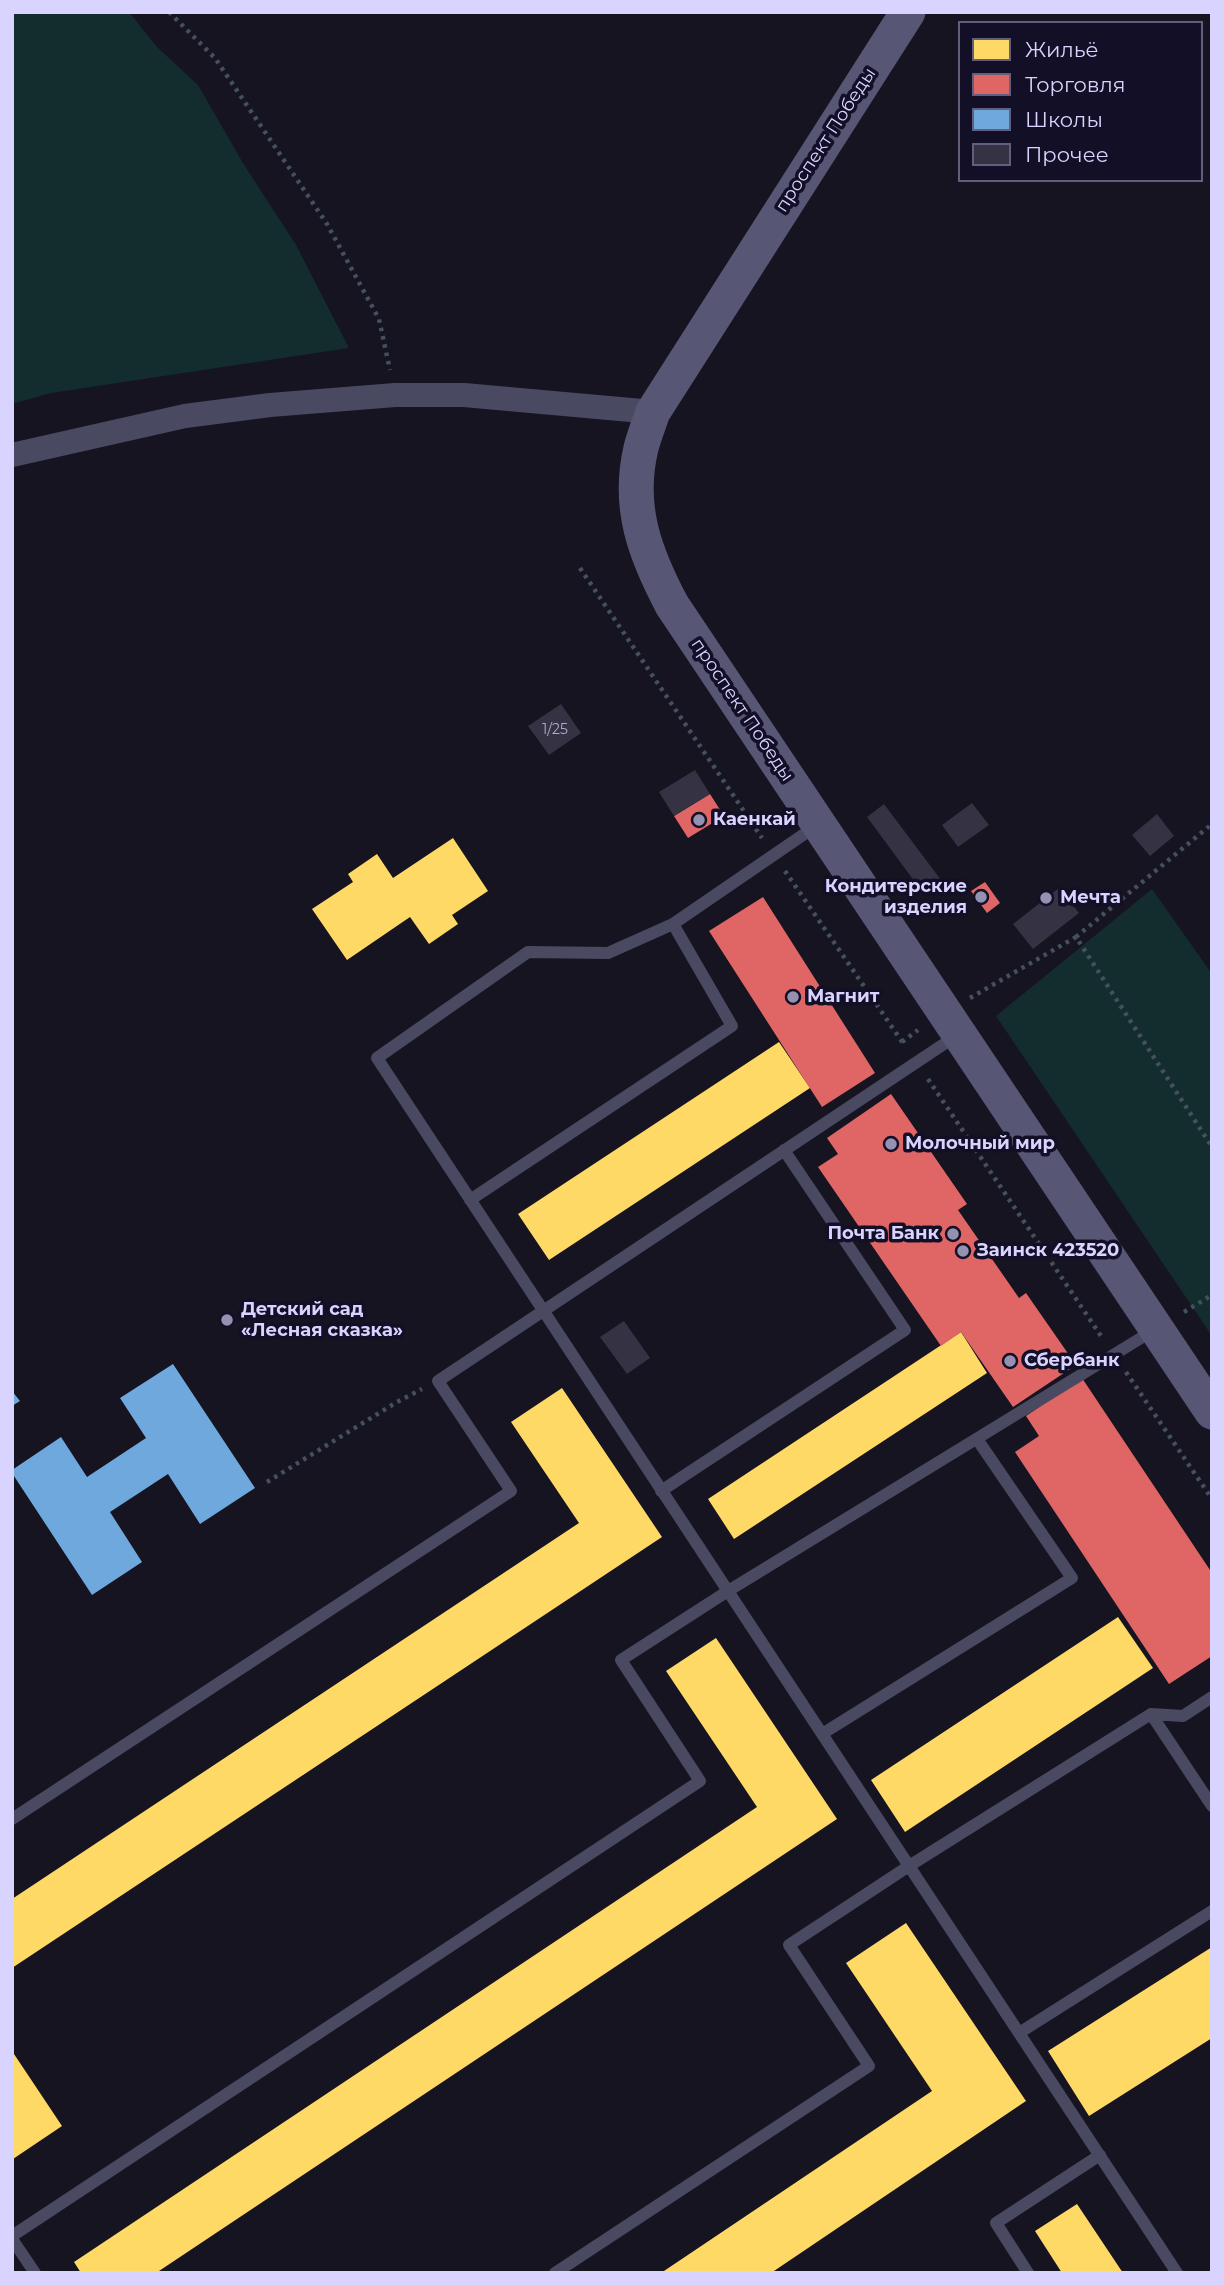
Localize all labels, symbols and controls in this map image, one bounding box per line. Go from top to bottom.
legend [958,21,1203,182]
text: Жильё [1025,37,1099,62]
street label: проспект Победы [771,64,881,216]
text: Торговля [1025,72,1126,97]
text: Школы [1025,107,1103,132]
text: Прочее [1025,142,1109,167]
street label: проспект Победы [686,634,798,786]
house number: 1/25 [542,722,568,738]
place label: Каенкай [713,809,796,831]
marker: Каенкай [691,812,707,828]
place label: Кондитерские изделия [825,876,967,918]
place label: Мечта [1060,887,1121,909]
marker: Кондитерские изделия [973,889,989,905]
marker: Мечта [1038,890,1054,906]
place label: Магнит [807,986,879,1008]
marker: Магнит [785,989,801,1005]
place label: Молочный мир [905,1133,1055,1155]
marker: Молочный мир [883,1136,899,1152]
place label: Почта Банк [827,1223,939,1245]
marker: Почта Банк [945,1226,961,1242]
place label: Заинск 423520 [977,1240,1119,1262]
marker: Заинск 423520 [955,1243,971,1259]
place label: Детский сад «Лесная сказка» [241,1299,403,1342]
marker: Детский сад «Лесная сказка» [219,1312,235,1328]
place label: Сбербанк [1024,1350,1120,1372]
marker: Сбербанк [1002,1353,1018,1369]

